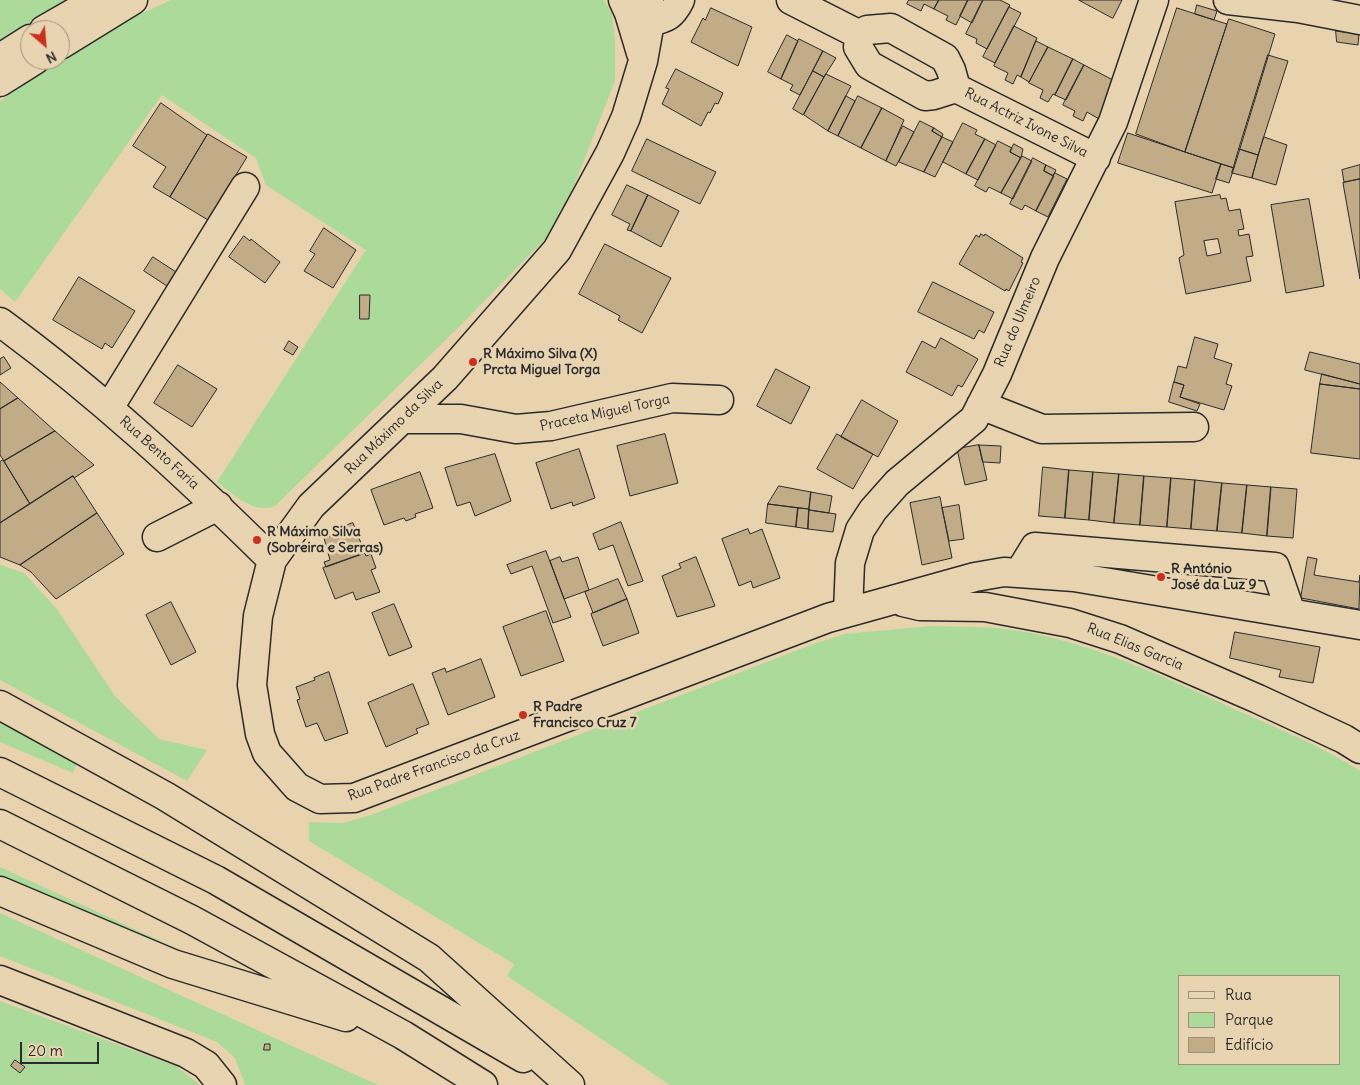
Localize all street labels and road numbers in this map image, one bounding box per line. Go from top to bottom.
street label: Rua Actriz Ivone Silva [962,85,1090,161]
street label: Rua do Ulmeiro [991,274,1045,370]
street label: Rua Máximo da Silva [342,376,446,478]
street label: Praceta Miguel Torga [539,391,671,435]
street label: Rua Bento Faria [116,413,202,493]
street label: Rua Elias Garcia [1084,620,1186,674]
street label: Rua Padre Francisco da Cruz [346,727,522,805]

